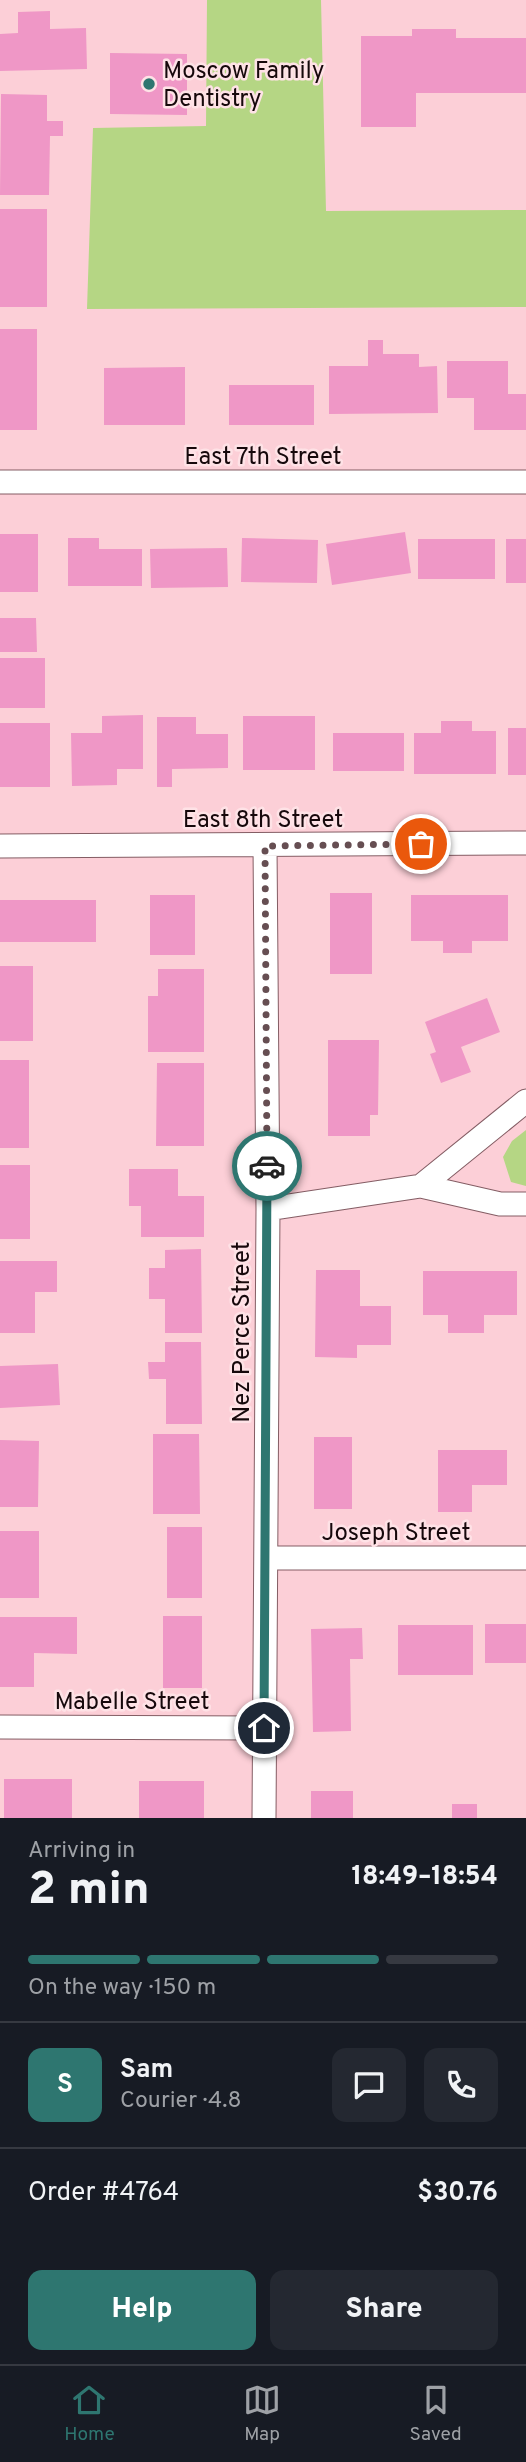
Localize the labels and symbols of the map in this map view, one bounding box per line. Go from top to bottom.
place label: Moscow Family Dentistry [163,57,325,115]
marker: Moscow Family Dentistry [141,76,157,92]
street label: East 7th Street [184,443,342,473]
street label: East 8th Street [183,806,343,836]
pin [391,814,451,874]
courier [232,1131,302,1201]
street label: Nez Perce Street [228,1241,258,1423]
street label: Joseph Street [321,1519,471,1549]
street label: Mabelle Street [54,1688,210,1718]
pin [234,1698,294,1758]

